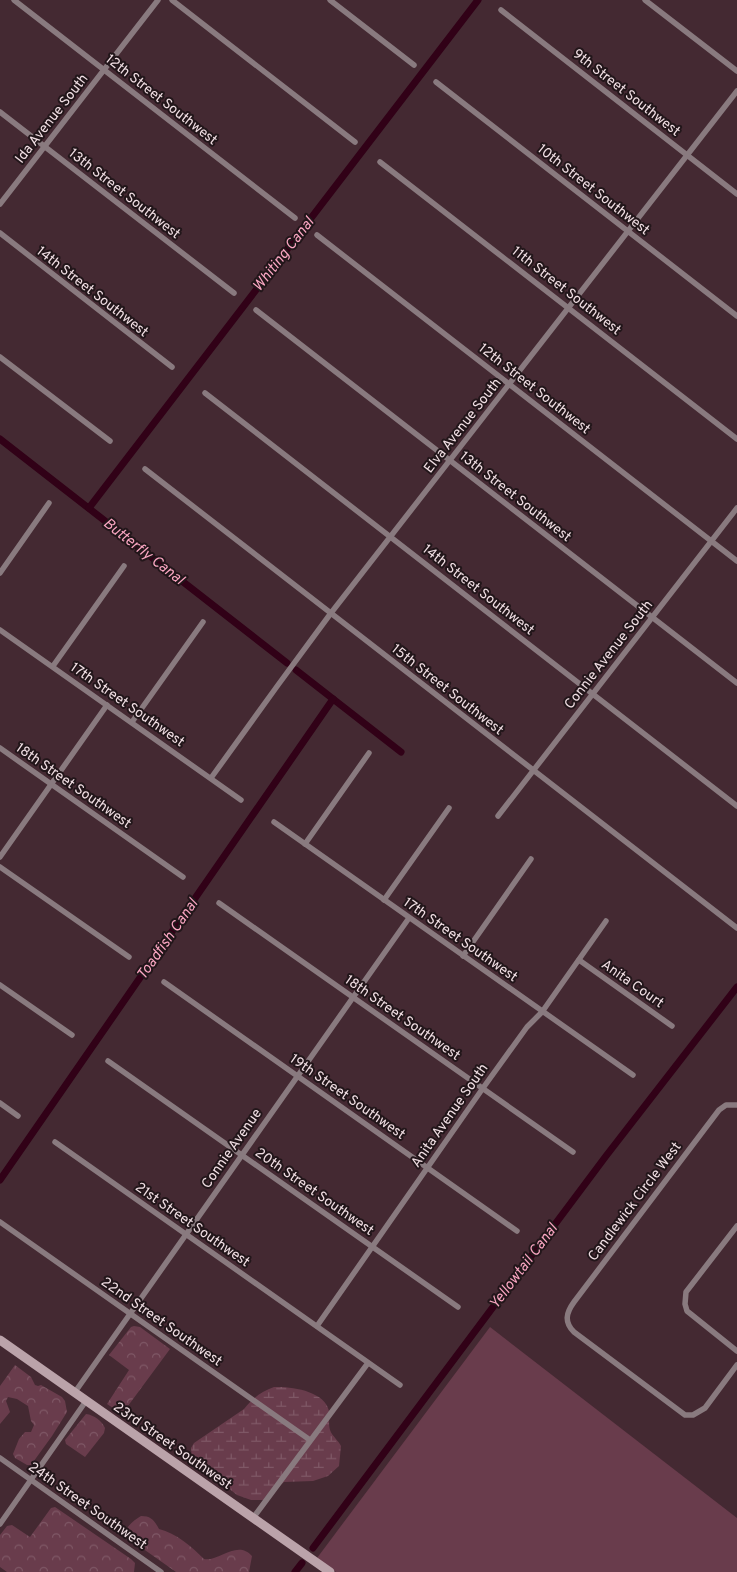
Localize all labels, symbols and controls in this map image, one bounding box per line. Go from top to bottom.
street label: 9th Street Southwest [569,46,683,140]
street label: 12th Street Southwest [102,51,220,149]
street label: Ida Avenue South [12,71,92,167]
street label: 10th Street Southwest [534,141,653,239]
street label: 13th Street Southwest [65,145,183,243]
water label: Whiting Canal [249,213,320,296]
street label: 14th Street Southwest [33,243,151,341]
street label: 11th Street Southwest [508,243,624,339]
street label: 12th Street Southwest [475,340,593,438]
street label: Elva Avenue South [421,375,506,477]
street label: 13th Street Southwest [456,448,574,546]
water label: Butterfly Canal [99,515,188,590]
street label: 14th Street Southwest [419,541,537,639]
street label: Connie Avenue South [561,597,657,713]
street label: 15th Street Southwest [388,641,506,739]
street label: 17th Street Southwest [67,659,188,751]
street label: 18th Street Southwest [12,740,134,833]
street label: 17th Street Southwest [400,894,521,986]
water label: Toadfish Canal [133,895,204,984]
street label: Anita Court [598,956,667,1012]
street label: 18th Street Southwest [341,972,463,1065]
street label: 19th Street Southwest [286,1051,408,1144]
street label: Anita Avenue South [408,1061,492,1171]
street label: Connie Avenue [198,1106,266,1192]
street label: Candlewick Circle West [585,1139,685,1265]
street label: 20th Street Southwest [251,1145,377,1240]
street label: 21st Street Southwest [132,1179,253,1271]
water label: Yellowtail Canal [486,1219,563,1313]
street label: 22nd Street Southwest [97,1274,225,1370]
street label: 23rd Street Southwest [110,1399,235,1494]
street label: 24th Street Southwest [25,1459,150,1554]

